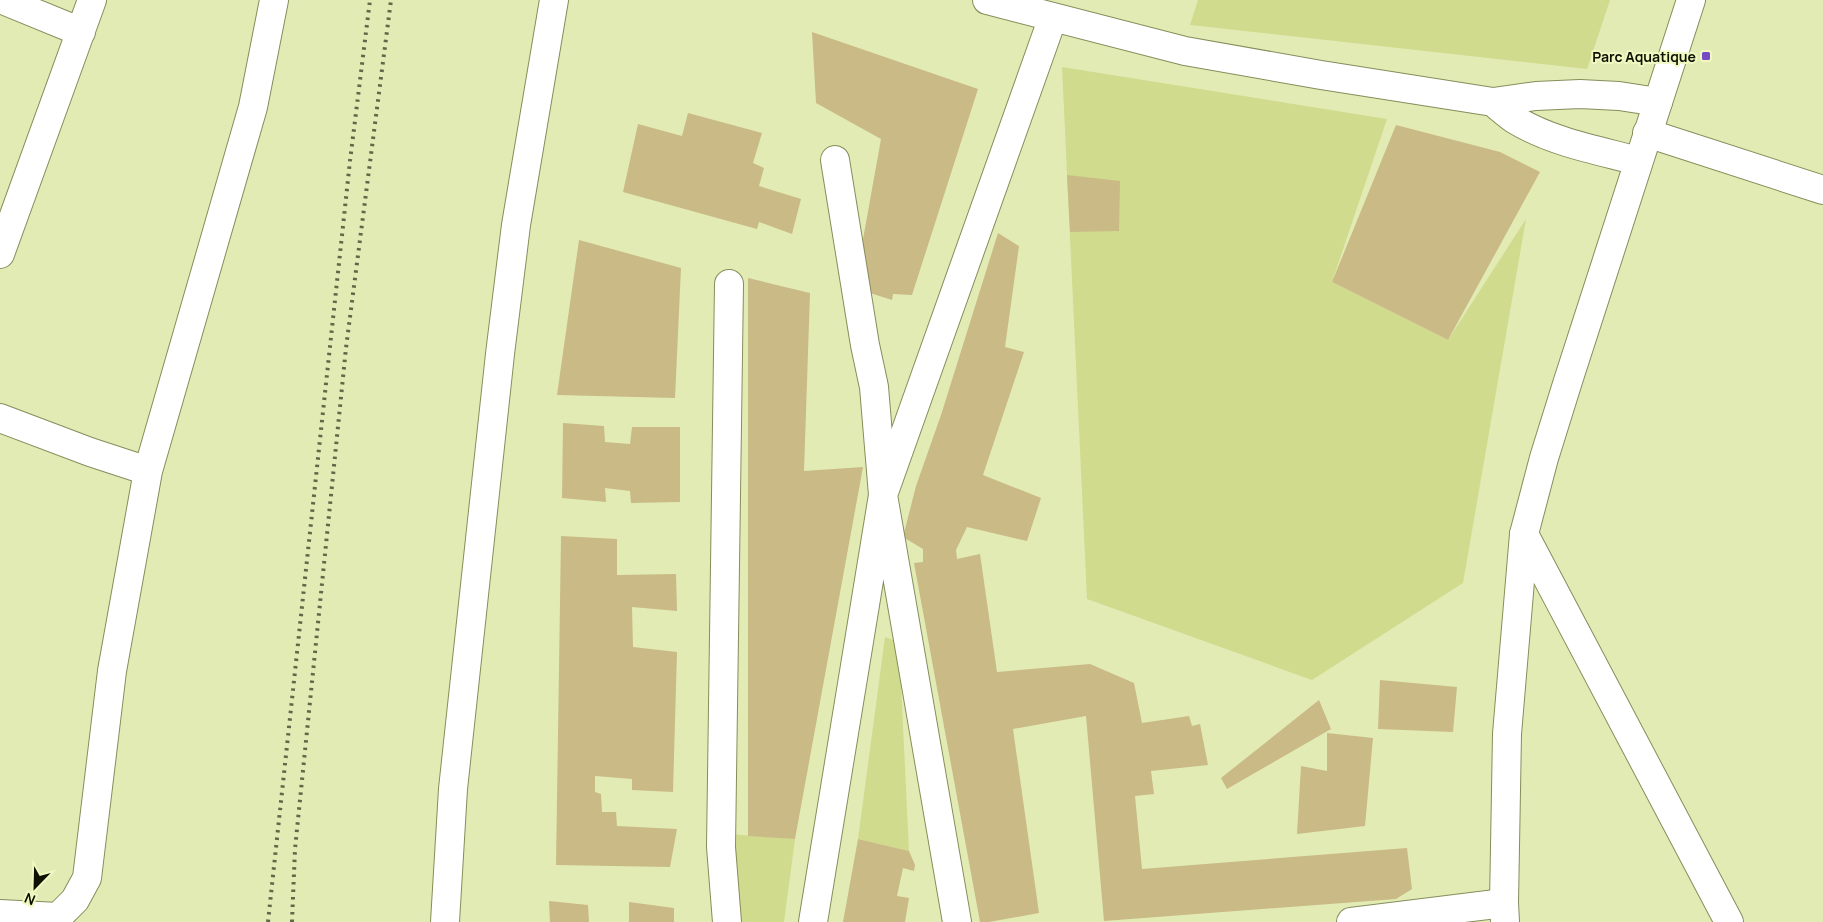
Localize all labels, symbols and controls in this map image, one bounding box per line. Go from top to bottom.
place label: Parc Aquatique [1592,47,1696,66]
marker: Parc Aquatique [1700,50,1712,62]
north arrow [10,862,60,912]
text: N [21,889,38,910]

